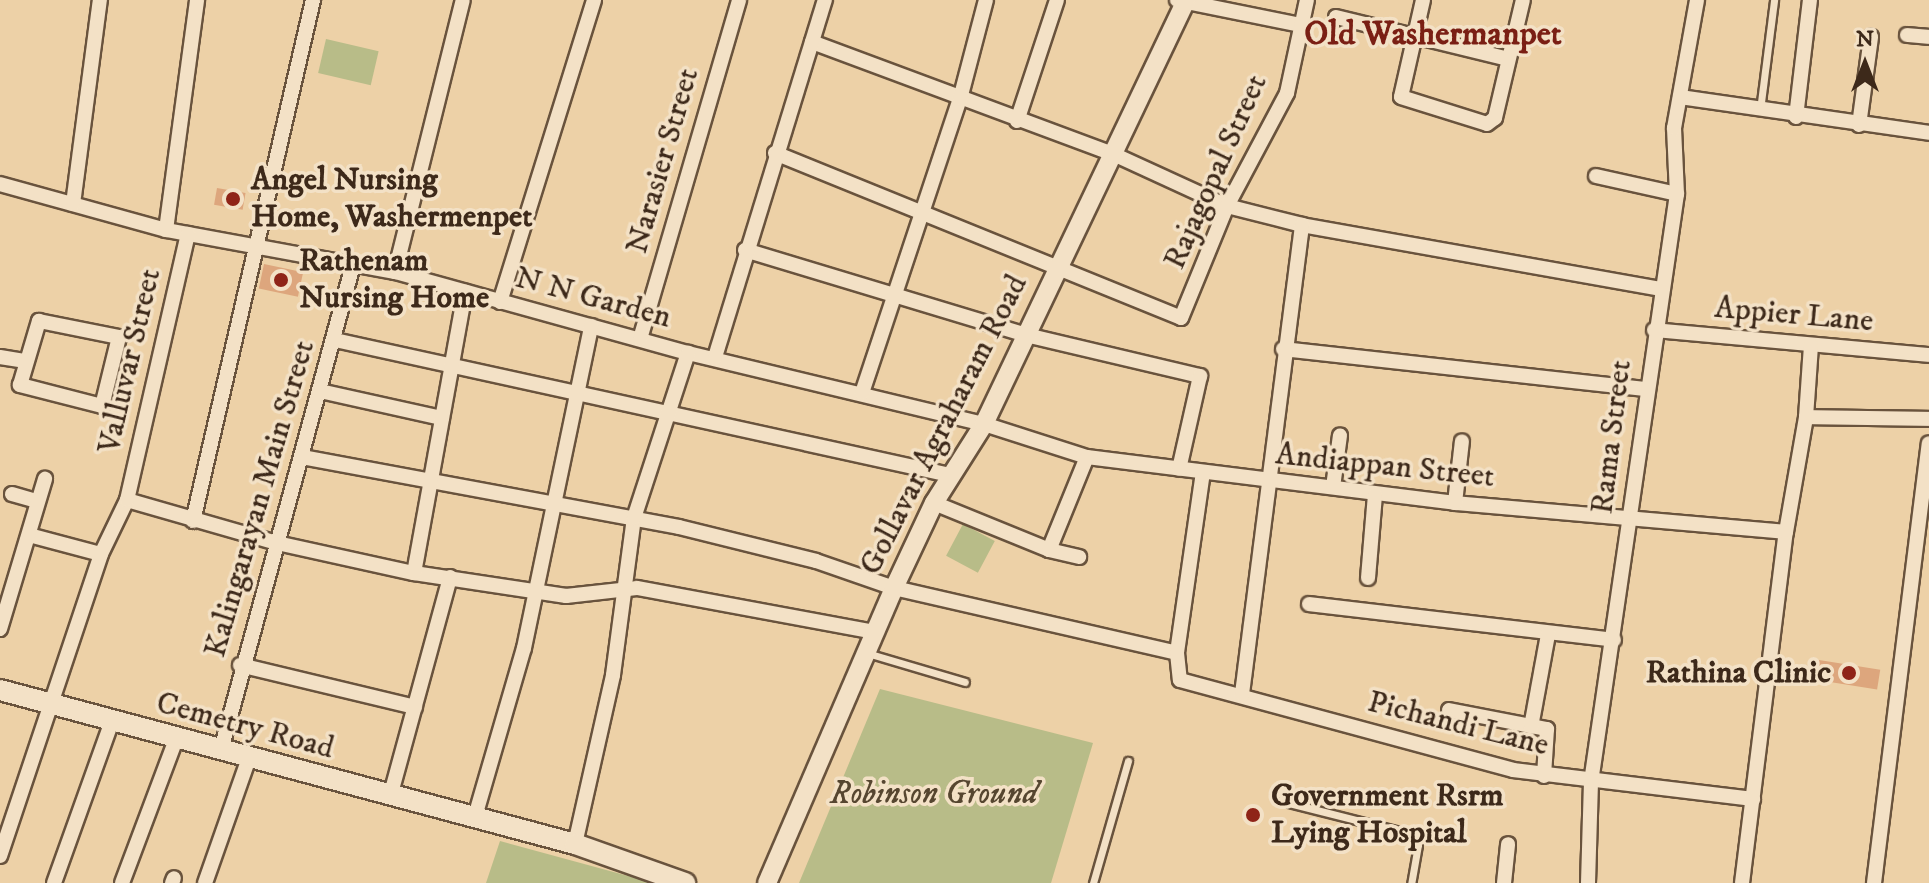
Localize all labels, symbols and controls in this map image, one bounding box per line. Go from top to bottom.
district label: Old Washermanpet [1304,15,1562,55]
north arrow [1825,24,1905,104]
text: N [1856,26,1874,53]
street label: Narasier Street [618,64,708,258]
street label: Rajagopal Street [1156,69,1276,275]
place label: Angel Nursing Home, Washermenpet [251,162,533,237]
marker: Angel Nursing Home, Washermenpet [222,188,244,210]
place label: Rathenam Nursing Home [299,243,489,318]
street label: N N Garden [511,259,675,337]
street label: Valluvar Street [90,265,170,457]
marker: Rathenam Nursing Home [270,269,292,291]
street label: Gollavar Agraharam Road [852,269,1036,581]
street label: Appier Lane [1713,289,1875,341]
street label: Kalingarayan Main Street [196,336,324,662]
street label: Rama Street [1583,358,1641,516]
street label: Andiappan Street [1274,435,1496,497]
place label: Rathina Clinic [1646,654,1831,692]
marker: Rathina Clinic [1838,662,1860,684]
street label: Pichandi Lane [1364,683,1552,765]
street label: Cemetry Road [152,684,338,768]
park label: Robinson Ground [830,775,1038,813]
place label: Government Rsrm Lying Hospital [1271,778,1504,853]
marker: Government Rsrm Lying Hospital [1242,804,1264,826]

